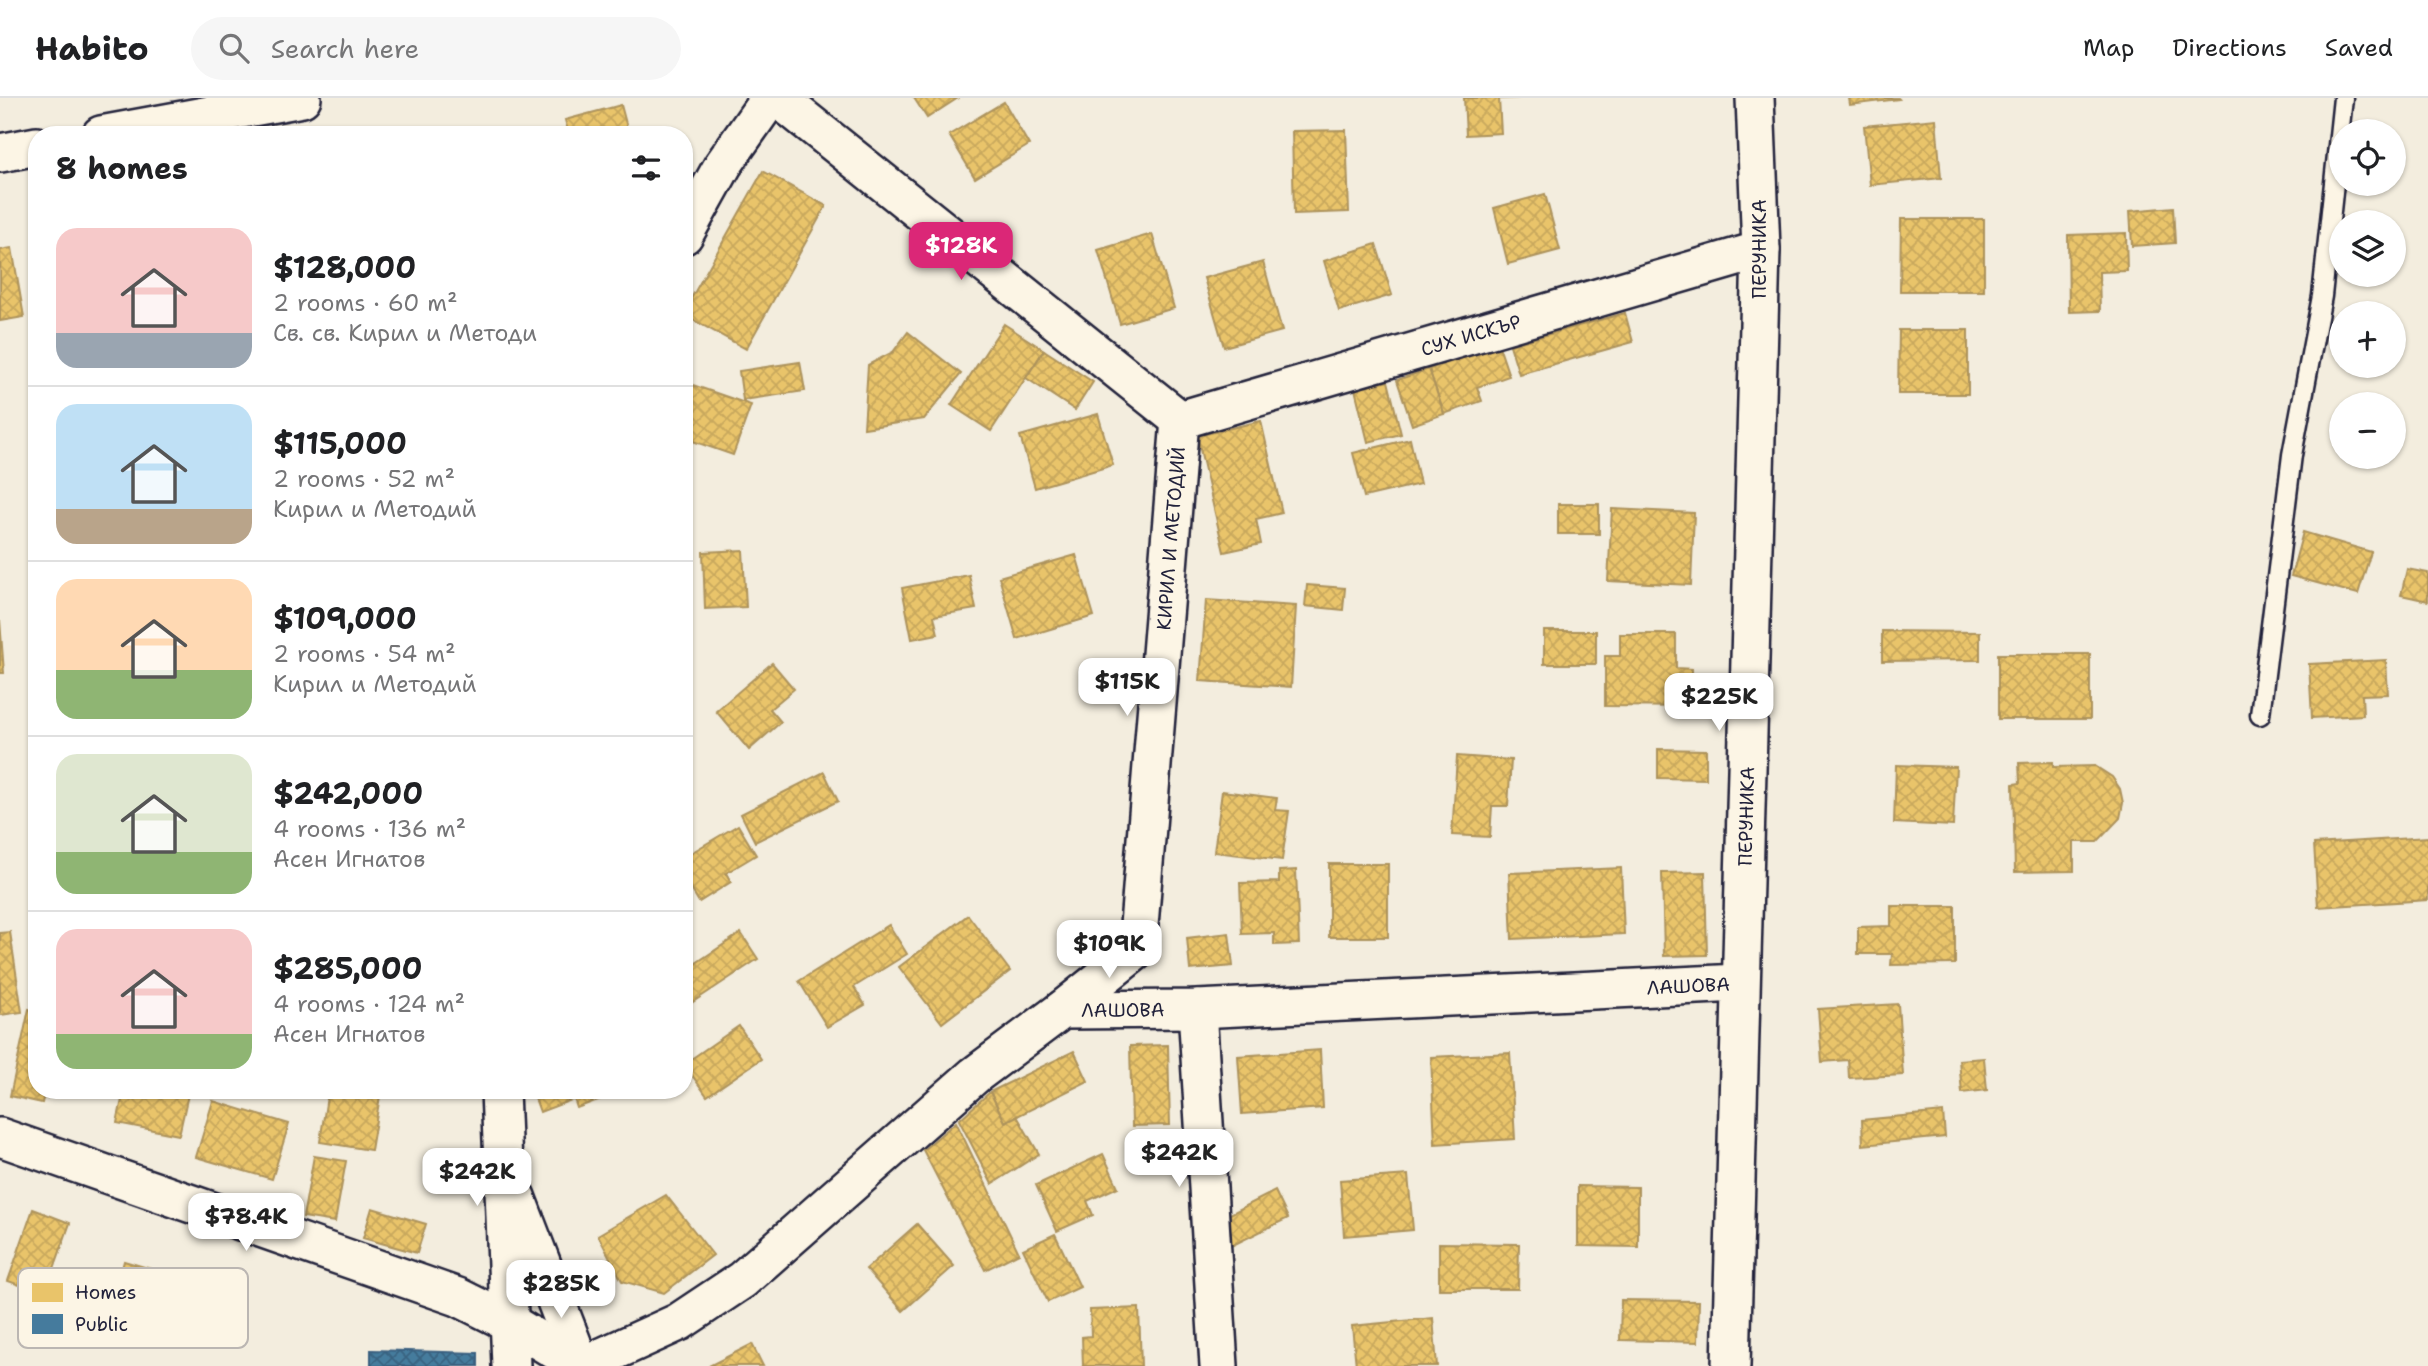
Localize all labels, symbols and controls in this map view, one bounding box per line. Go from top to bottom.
search box [191,17,681,80]
text: Habito [35,26,149,71]
icon: search [215,29,253,67]
text: Search here [271,31,419,66]
text: Map [2083,32,2134,64]
text: Directions [2172,32,2287,64]
text: Saved [2325,32,2393,64]
map controls [2329,119,2406,469]
button: locate [2329,119,2406,196]
text: 8 homes [56,148,188,189]
icon: filters [627,149,665,187]
street label: ПЕРУНИКА [1747,199,1772,299]
button: layers [2329,210,2406,287]
pin: $128K [912,222,1010,282]
text: $128K [925,230,997,260]
text: $128,000 [273,247,416,288]
icon: home [112,256,196,340]
text: 2 rooms · 60 m² [273,288,458,318]
button: + [2329,301,2406,378]
street label: СУХ ИСКЪР [1418,309,1524,362]
text: Св. св. Кирил и Методи [273,318,537,348]
button: − [2329,392,2406,469]
text: $115,000 [273,423,407,464]
icon: home [112,432,196,516]
street label: КИРИЛ И МЕТОДИЙ [1151,446,1191,631]
text: 2 rooms · 52 m² [273,464,455,494]
text: Кирил и Методий [273,494,477,524]
text: $109,000 [273,598,417,639]
icon: home [112,607,196,691]
text: 2 rooms · 54 m² [273,639,456,669]
pin: $115K [1078,658,1176,718]
text: $115K [1094,666,1160,696]
text: Кирил и Методий [273,669,477,699]
pin: $225K [1670,674,1768,733]
text: $225K [1680,681,1758,711]
street label: ПЕРУНИКА [1732,766,1760,866]
text: $242,000 [273,773,423,814]
icon: home [112,782,196,866]
text: 4 rooms · 136 m² [273,814,466,844]
text: Асен Игнатов [273,844,425,874]
pin: $109K [1060,920,1158,980]
text: $109K [1073,928,1145,958]
text: $285,000 [273,948,423,989]
icon: home [112,957,196,1041]
street label: ЛАШОВА [1646,971,1731,1000]
text: 4 rooms · 124 m² [273,989,465,1019]
street label: ЛАШОВА [1081,997,1165,1023]
text: Асен Игнатов [273,1019,425,1049]
pin: $242K [1130,1130,1228,1189]
text: $242K [1140,1137,1218,1167]
pin: $242K [428,1148,526,1208]
text: $242K [438,1156,516,1186]
pin: $78.4K [189,1194,303,1253]
text: $78.4K [204,1201,288,1231]
pin: $285K [512,1260,610,1320]
legend [18,1268,248,1348]
text: $285K [522,1268,600,1298]
text: Homes [75,1280,136,1305]
text: Public [75,1312,128,1337]

